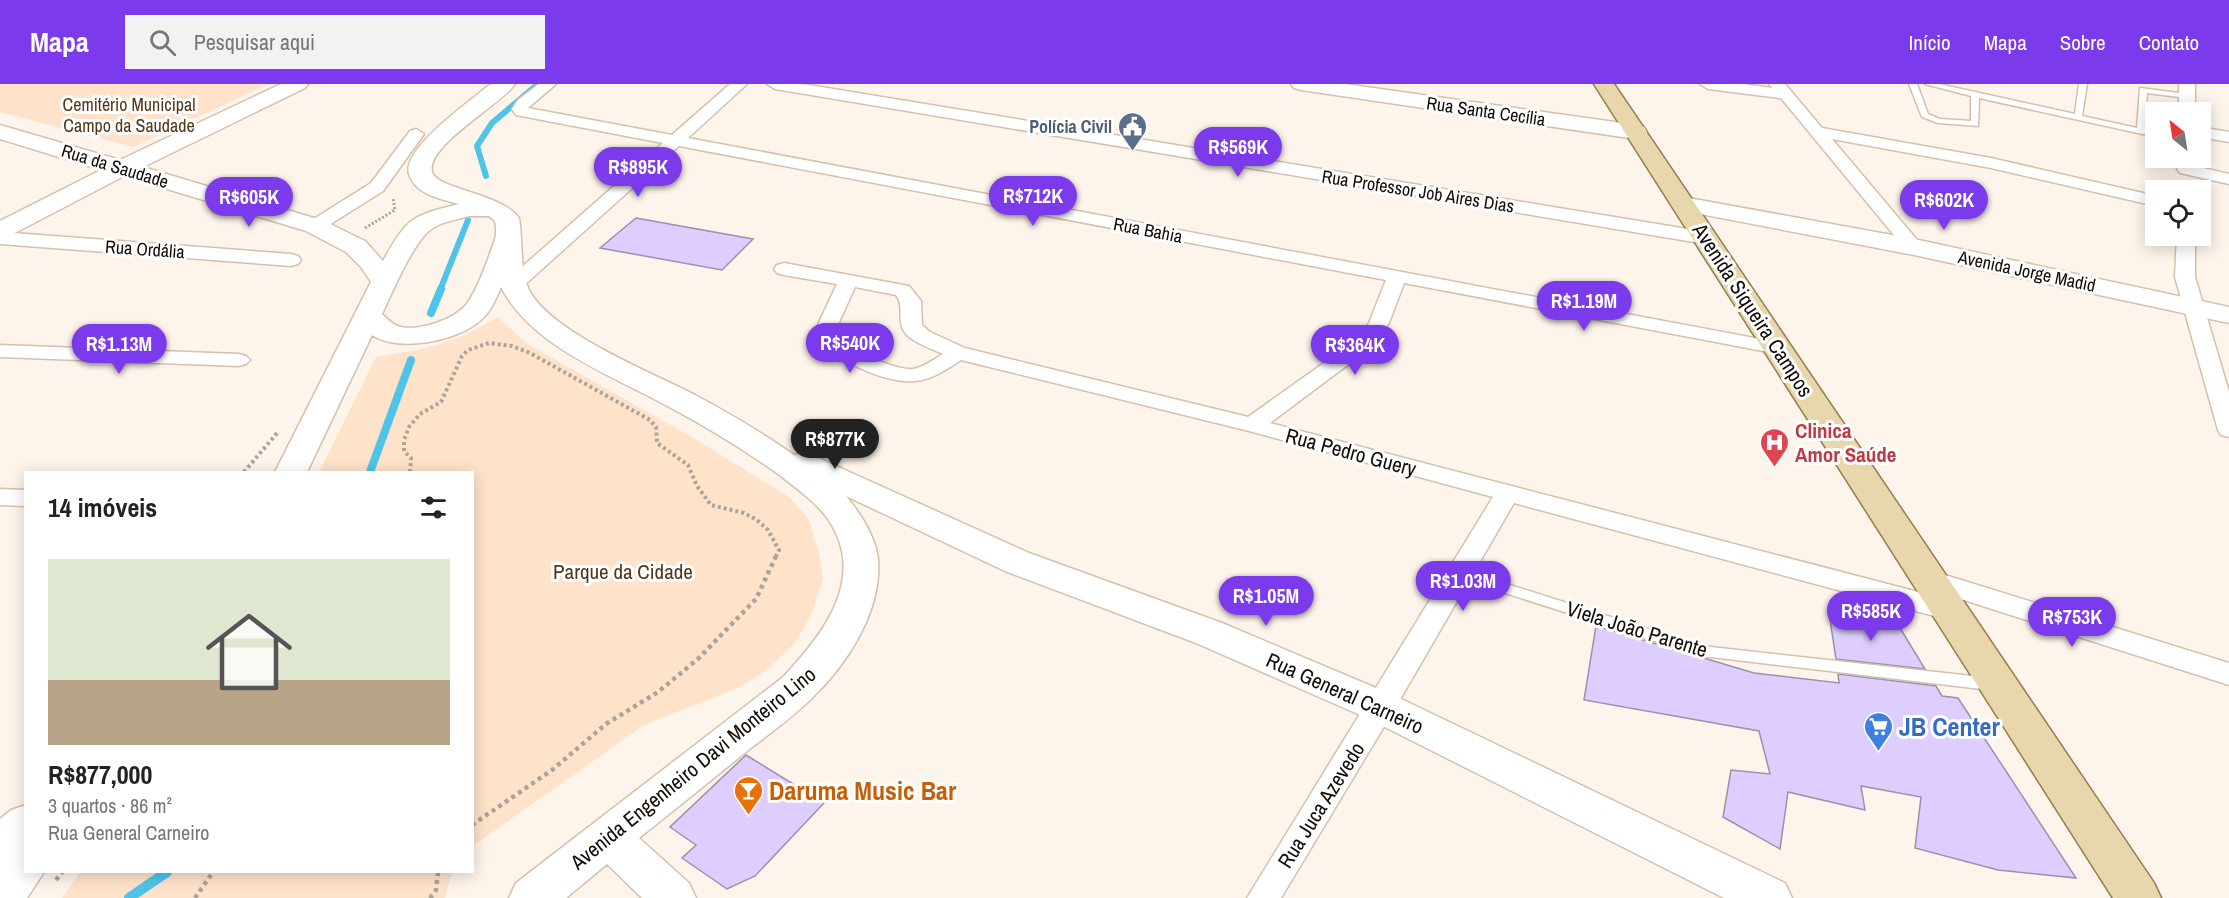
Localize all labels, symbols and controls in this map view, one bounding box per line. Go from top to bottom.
search box [125,15,545,69]
text: Mapa [30,23,89,61]
icon: search [146,26,179,59]
text: Pesquisar aqui [194,27,315,57]
text: Início [1909,28,1951,57]
text: Mapa [1984,28,2027,57]
text: Sobre [2060,28,2106,57]
text: Contato [2139,28,2199,57]
street label: Rua Santa Cecília [1425,90,1547,132]
park label: Cemitério Municipal Campo da Saudade [63,92,195,138]
north arrow [2145,102,2211,168]
map controls [2145,102,2211,246]
public building icon: Polícia Civil [1117,110,1149,152]
place label: Polícia Civil [1029,114,1112,139]
pin: R$569K [1189,127,1287,178]
text: R$569K [1208,133,1268,160]
street label: Rua da Saudade [58,138,172,194]
pin: R$895K [589,147,687,198]
text: R$895K [608,153,668,180]
street label: Rua Professor Job Aires Dias [1320,163,1516,219]
pin: R$712K [984,176,1082,227]
pin: R$605K [200,177,298,228]
pin: R$602K [1895,180,1993,231]
button: locate [2145,180,2211,246]
text: R$712K [1003,182,1063,209]
text: R$605K [219,183,279,210]
text: R$602K [1914,186,1974,213]
street label: Rua Bahia [1111,211,1185,249]
street label: Avenida Siqueira Campos [1685,217,1820,402]
street label: Rua Ordália [104,234,186,264]
street label: Avenida Jorge Madid [1955,244,2098,298]
pin: R$1.19M [1529,281,1639,332]
text: R$1.19M [1551,287,1617,314]
pin: R$540K [801,323,899,374]
pin: R$1.13M [64,324,174,375]
pin: R$364K [1306,325,1404,376]
text: R$540K [820,329,880,356]
text: R$1.13M [86,330,152,357]
text: R$364K [1325,331,1385,358]
place label: Clinica Amor Saúde [1795,416,1896,469]
pin: R$877K [786,419,884,470]
street label: Rua Pedro Guery [1283,421,1420,483]
text: R$877K [805,425,865,452]
hospital icon: Clinica Amor Saúde [1758,426,1790,468]
text: 14 imóveis [48,490,157,525]
icon: filters [417,491,450,524]
park label: Parque da Cidade [553,557,693,586]
pin: R$1.03M [1408,561,1518,612]
text: R$1.03M [1430,567,1496,594]
pin: R$1.05M [1211,576,1321,627]
text: R$1.05M [1233,582,1299,609]
pin: R$585K [1822,591,1920,642]
street label: Viela João Parente [1563,594,1711,664]
text: R$585K [1841,597,1901,624]
pin: R$753K [2023,597,2121,648]
icon: home [195,598,303,706]
text: R$753K [2042,603,2102,630]
street label: Rua General Carneiro [1262,645,1428,741]
street label: Avenida Engenheiro Davi Monteiro Lino [563,660,822,877]
place label: JB Center [1899,709,2000,744]
supermarket icon: JB Center [1862,710,1894,752]
street label: Rua Juca Azevedo [1271,736,1371,874]
text: R$877,000 [48,757,152,792]
place label: Daruma Music Bar [769,773,957,808]
bar icon: Daruma Music Bar [732,774,764,816]
text: 3 quartos · 86 m² [48,792,172,819]
text: Rua General Carneiro [48,819,209,846]

